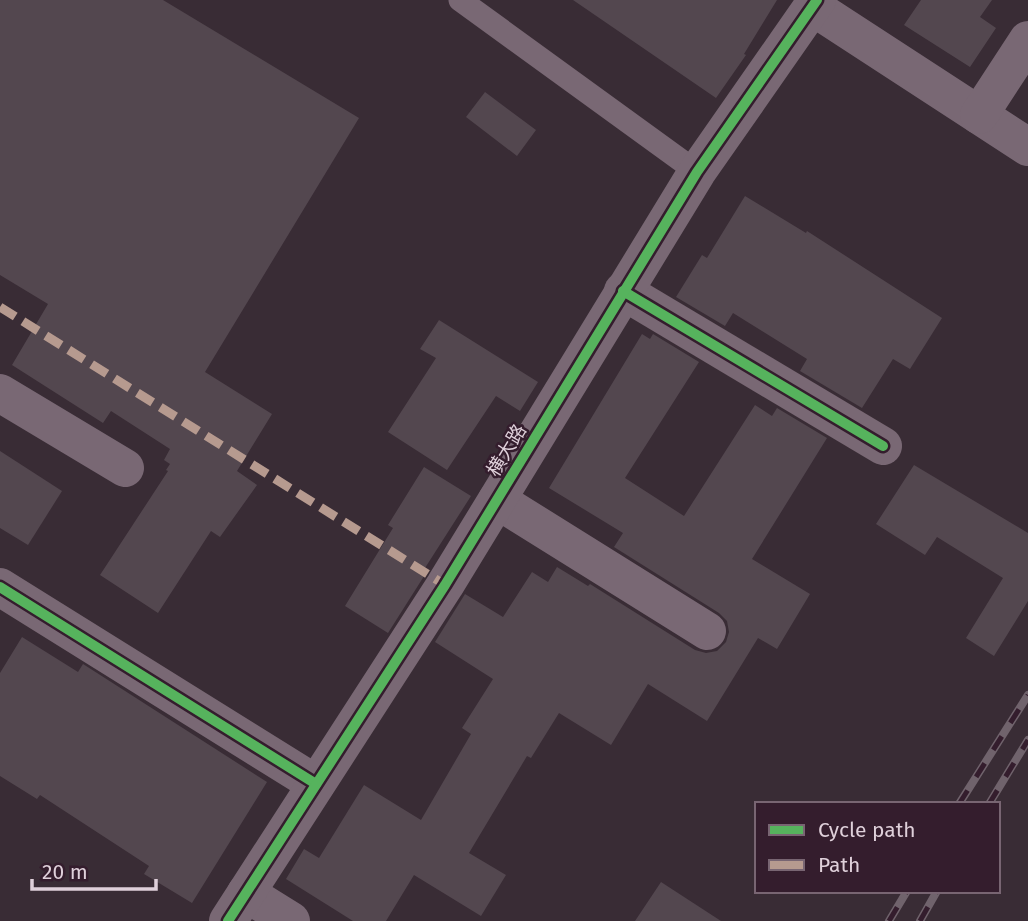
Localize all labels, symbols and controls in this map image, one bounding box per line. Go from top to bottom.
street label: 横大路 [482,420,531,481]
legend [755,802,1000,893]
text: Cycle path [818,817,916,843]
scale bar [32,848,156,892]
text: Path [818,852,860,878]
text: 20 m [42,859,88,885]

